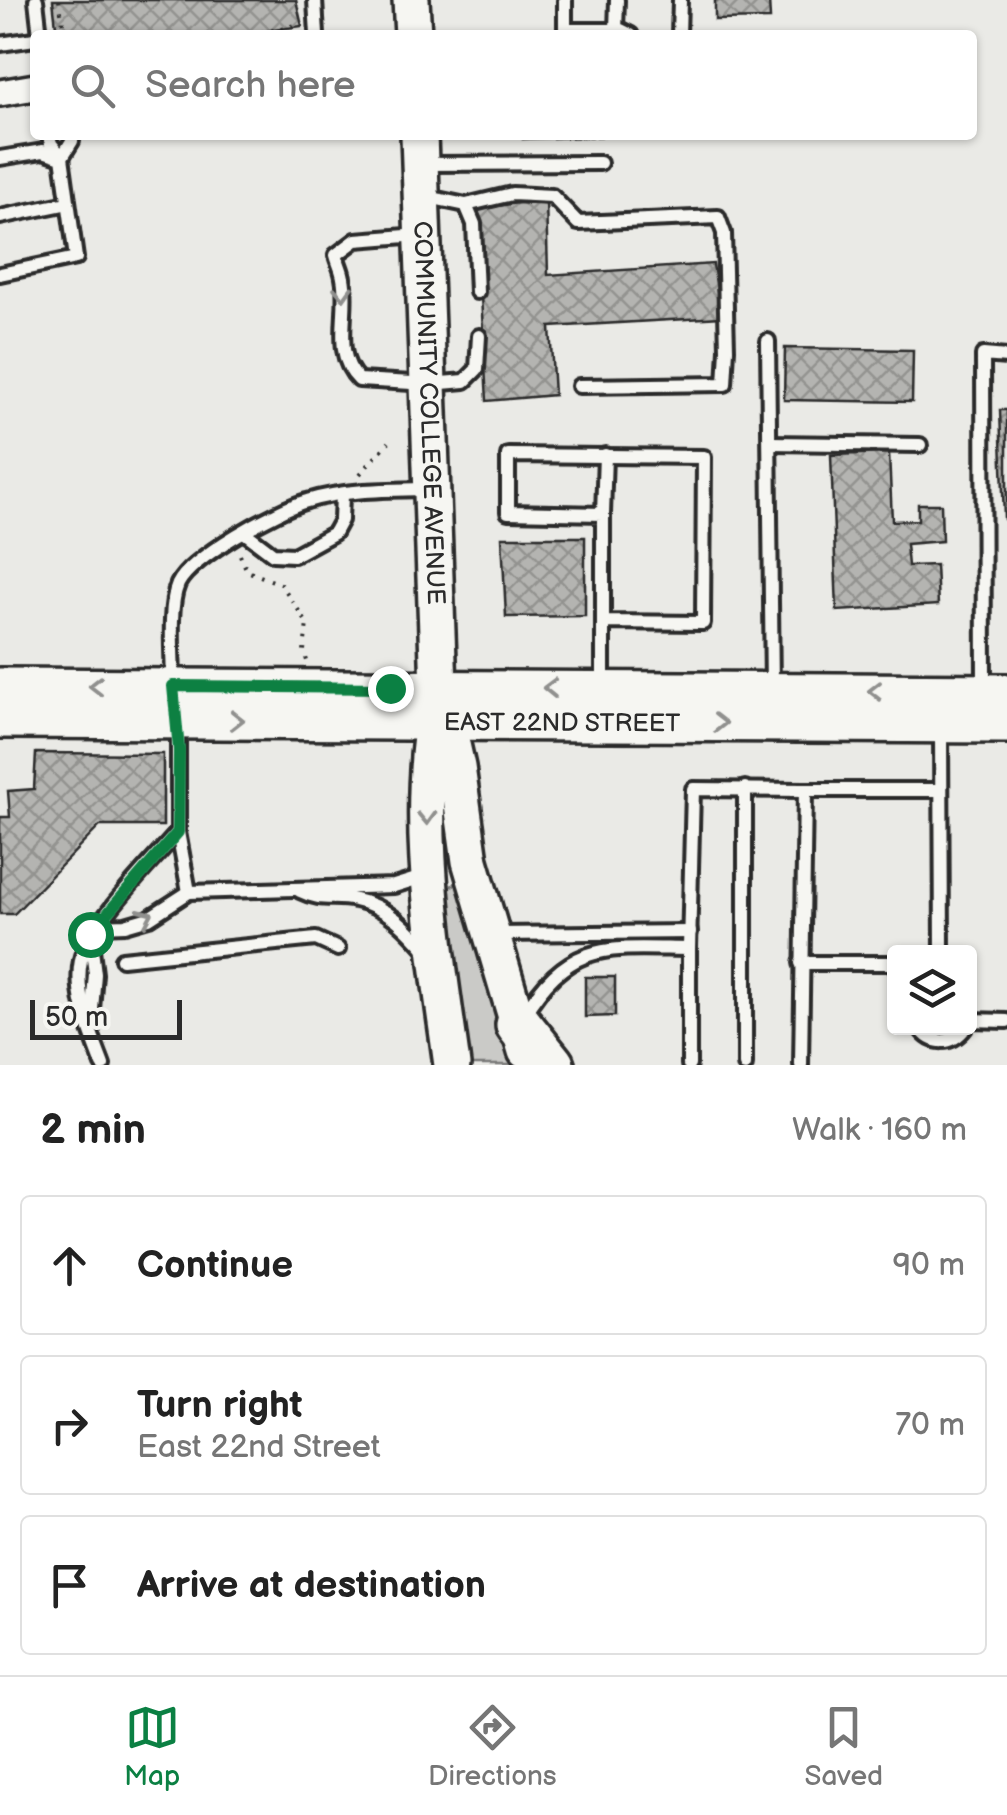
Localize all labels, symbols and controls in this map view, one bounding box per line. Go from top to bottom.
search box [30,30,977,140]
icon: search [65,58,120,113]
text: Search here [145,63,356,108]
street label: COMMUNITY COLLEGE AVENUE [407,220,451,605]
one-way arrow [332,285,353,301]
route end [368,666,414,712]
one-way arrow [88,675,104,697]
one-way arrow [541,678,557,699]
one-way arrow [866,680,882,702]
street label: EAST 22ND STREET [444,707,680,739]
one-way arrow [230,709,246,731]
one-way arrow [714,712,729,734]
one-way arrow [417,811,438,827]
one-way arrow [136,908,154,928]
route start [68,912,114,958]
map controls [887,945,977,1035]
button: layers [887,945,977,1035]
scale bar [30,995,182,1040]
text: 50 m [45,1001,108,1034]
text: 2 min [40,1105,146,1156]
text: Walk · 160 m [792,1111,967,1150]
icon: ahead [42,1238,97,1293]
text: Continue [137,1243,293,1288]
text: 90 m [893,1246,965,1285]
text: Turn right [137,1383,302,1428]
icon: right [42,1398,97,1453]
text: 70 m [895,1406,965,1445]
text: East 22nd Street [137,1428,381,1467]
icon: arrive [42,1558,97,1613]
text: Arrive at destination [137,1563,486,1608]
tab: Map [124,1700,180,1793]
tab: Directions [428,1700,557,1793]
tab: Saved [805,1700,883,1793]

